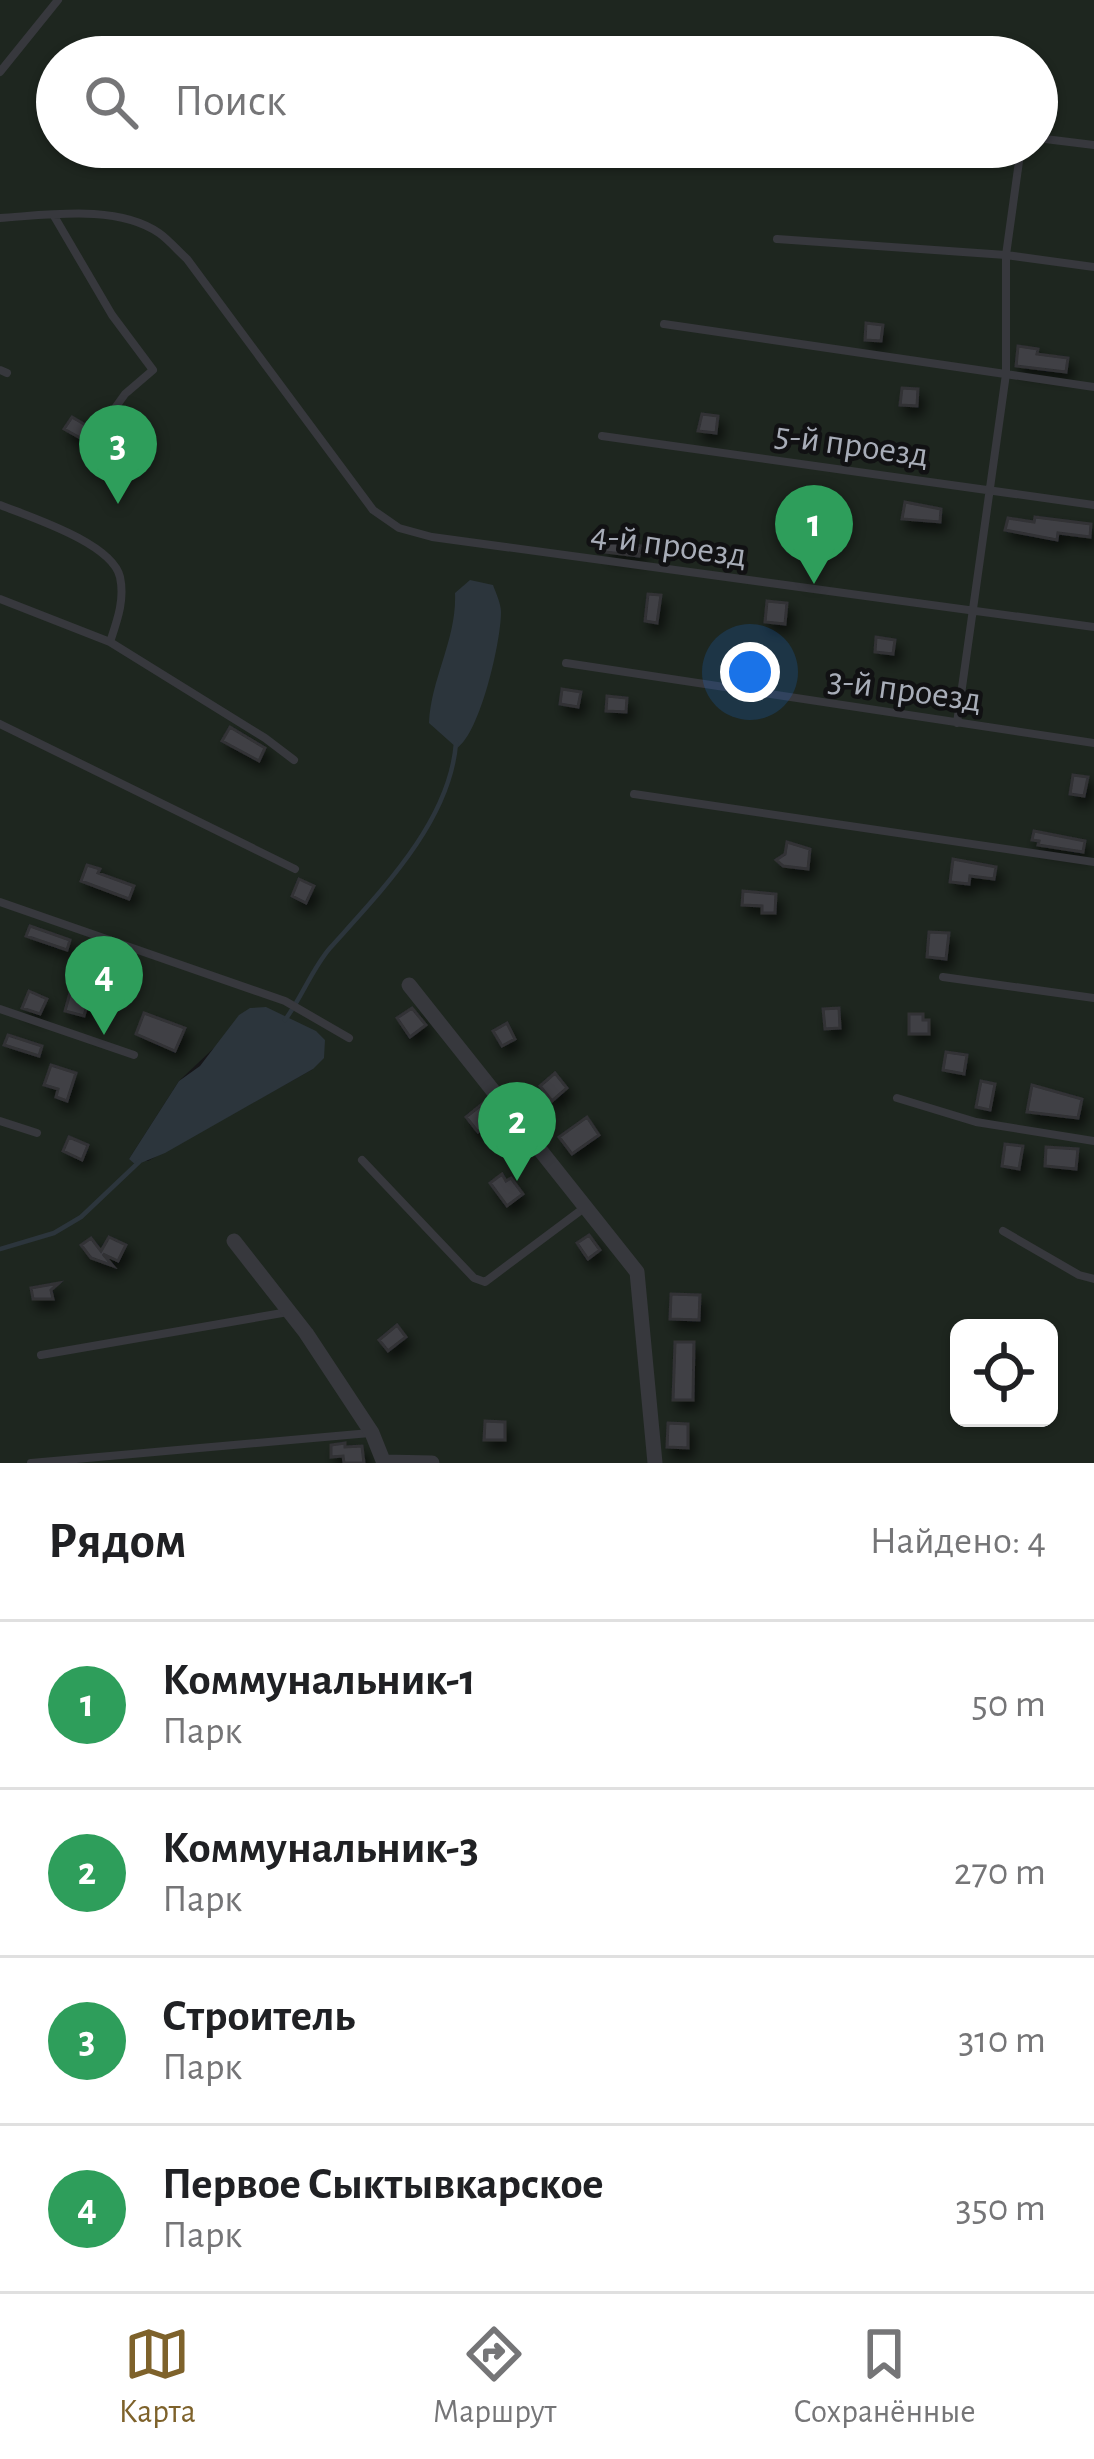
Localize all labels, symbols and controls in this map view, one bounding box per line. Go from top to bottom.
search box [36,36,1058,168]
icon: search [78,69,144,135]
text: Поиск [174,79,286,124]
pin: 3 [79,405,157,504]
street label: 5-й проезд [773,416,931,474]
pin: 1 [775,485,853,584]
street label: 4-й проезд [589,516,749,574]
your location [720,642,780,702]
street label: 3-й проезд [826,661,984,719]
pin: 4 [65,936,143,1035]
pin: 2 [478,1082,556,1181]
map controls [950,1319,1058,1427]
button: locate [950,1319,1058,1427]
text: Рядом [48,1516,187,1567]
text: Найдено: 4 [870,1522,1046,1561]
text: Коммунальник-1 [162,1658,476,1703]
text: 1 [80,1685,94,1724]
text: 50 m [971,1685,1046,1724]
text: Парк [162,1712,242,1751]
text: Коммунальник-3 [162,1826,479,1871]
text: 2 [78,1853,96,1892]
text: 270 m [954,1853,1046,1892]
text: Парк [162,1880,242,1919]
text: Строитель [162,1994,355,2039]
text: 3 [79,2021,95,2060]
text: 310 m [958,2021,1046,2060]
text: Парк [162,2048,242,2087]
text: Первое Сыктывкарское [162,2162,604,2207]
text: 4 [77,2189,97,2228]
text: 350 m [955,2189,1046,2228]
text: Парк [162,2216,242,2255]
tab: Карта [118,2321,196,2433]
tab: Маршрут [433,2321,556,2433]
tab: Сохранённые [793,2321,976,2433]

